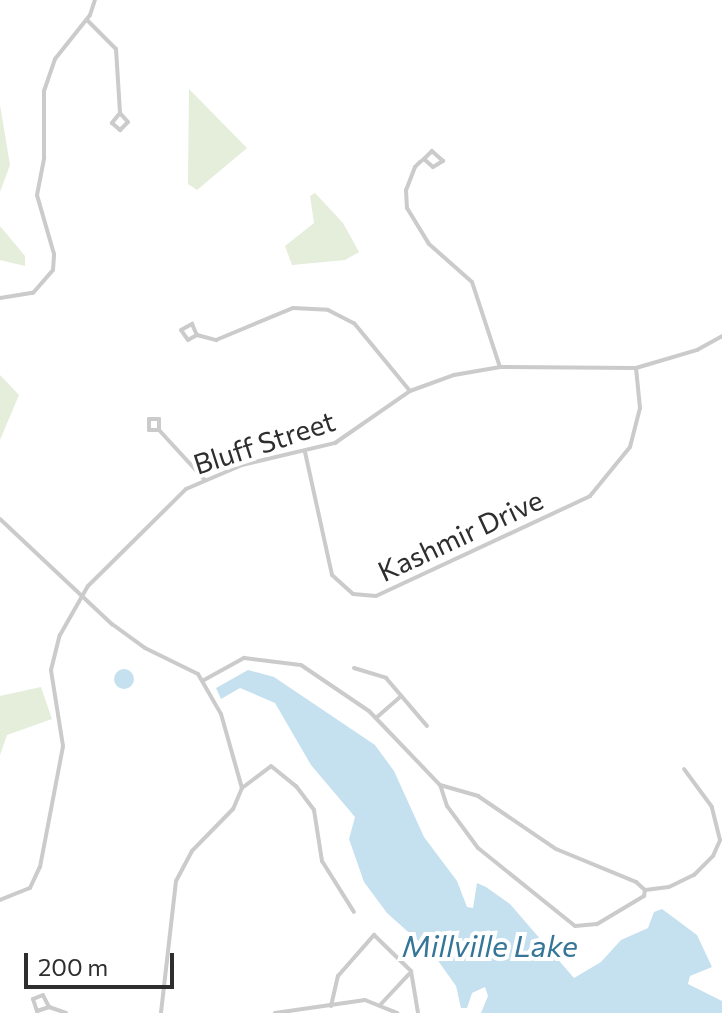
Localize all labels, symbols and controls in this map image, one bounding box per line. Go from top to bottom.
street label: Bluff Street [189,403,339,481]
street label: Kashmir Drive [372,482,548,588]
water label: Millville Lake [402,927,578,963]
scale bar [28,937,178,987]
text: 200 m [38,952,108,981]

